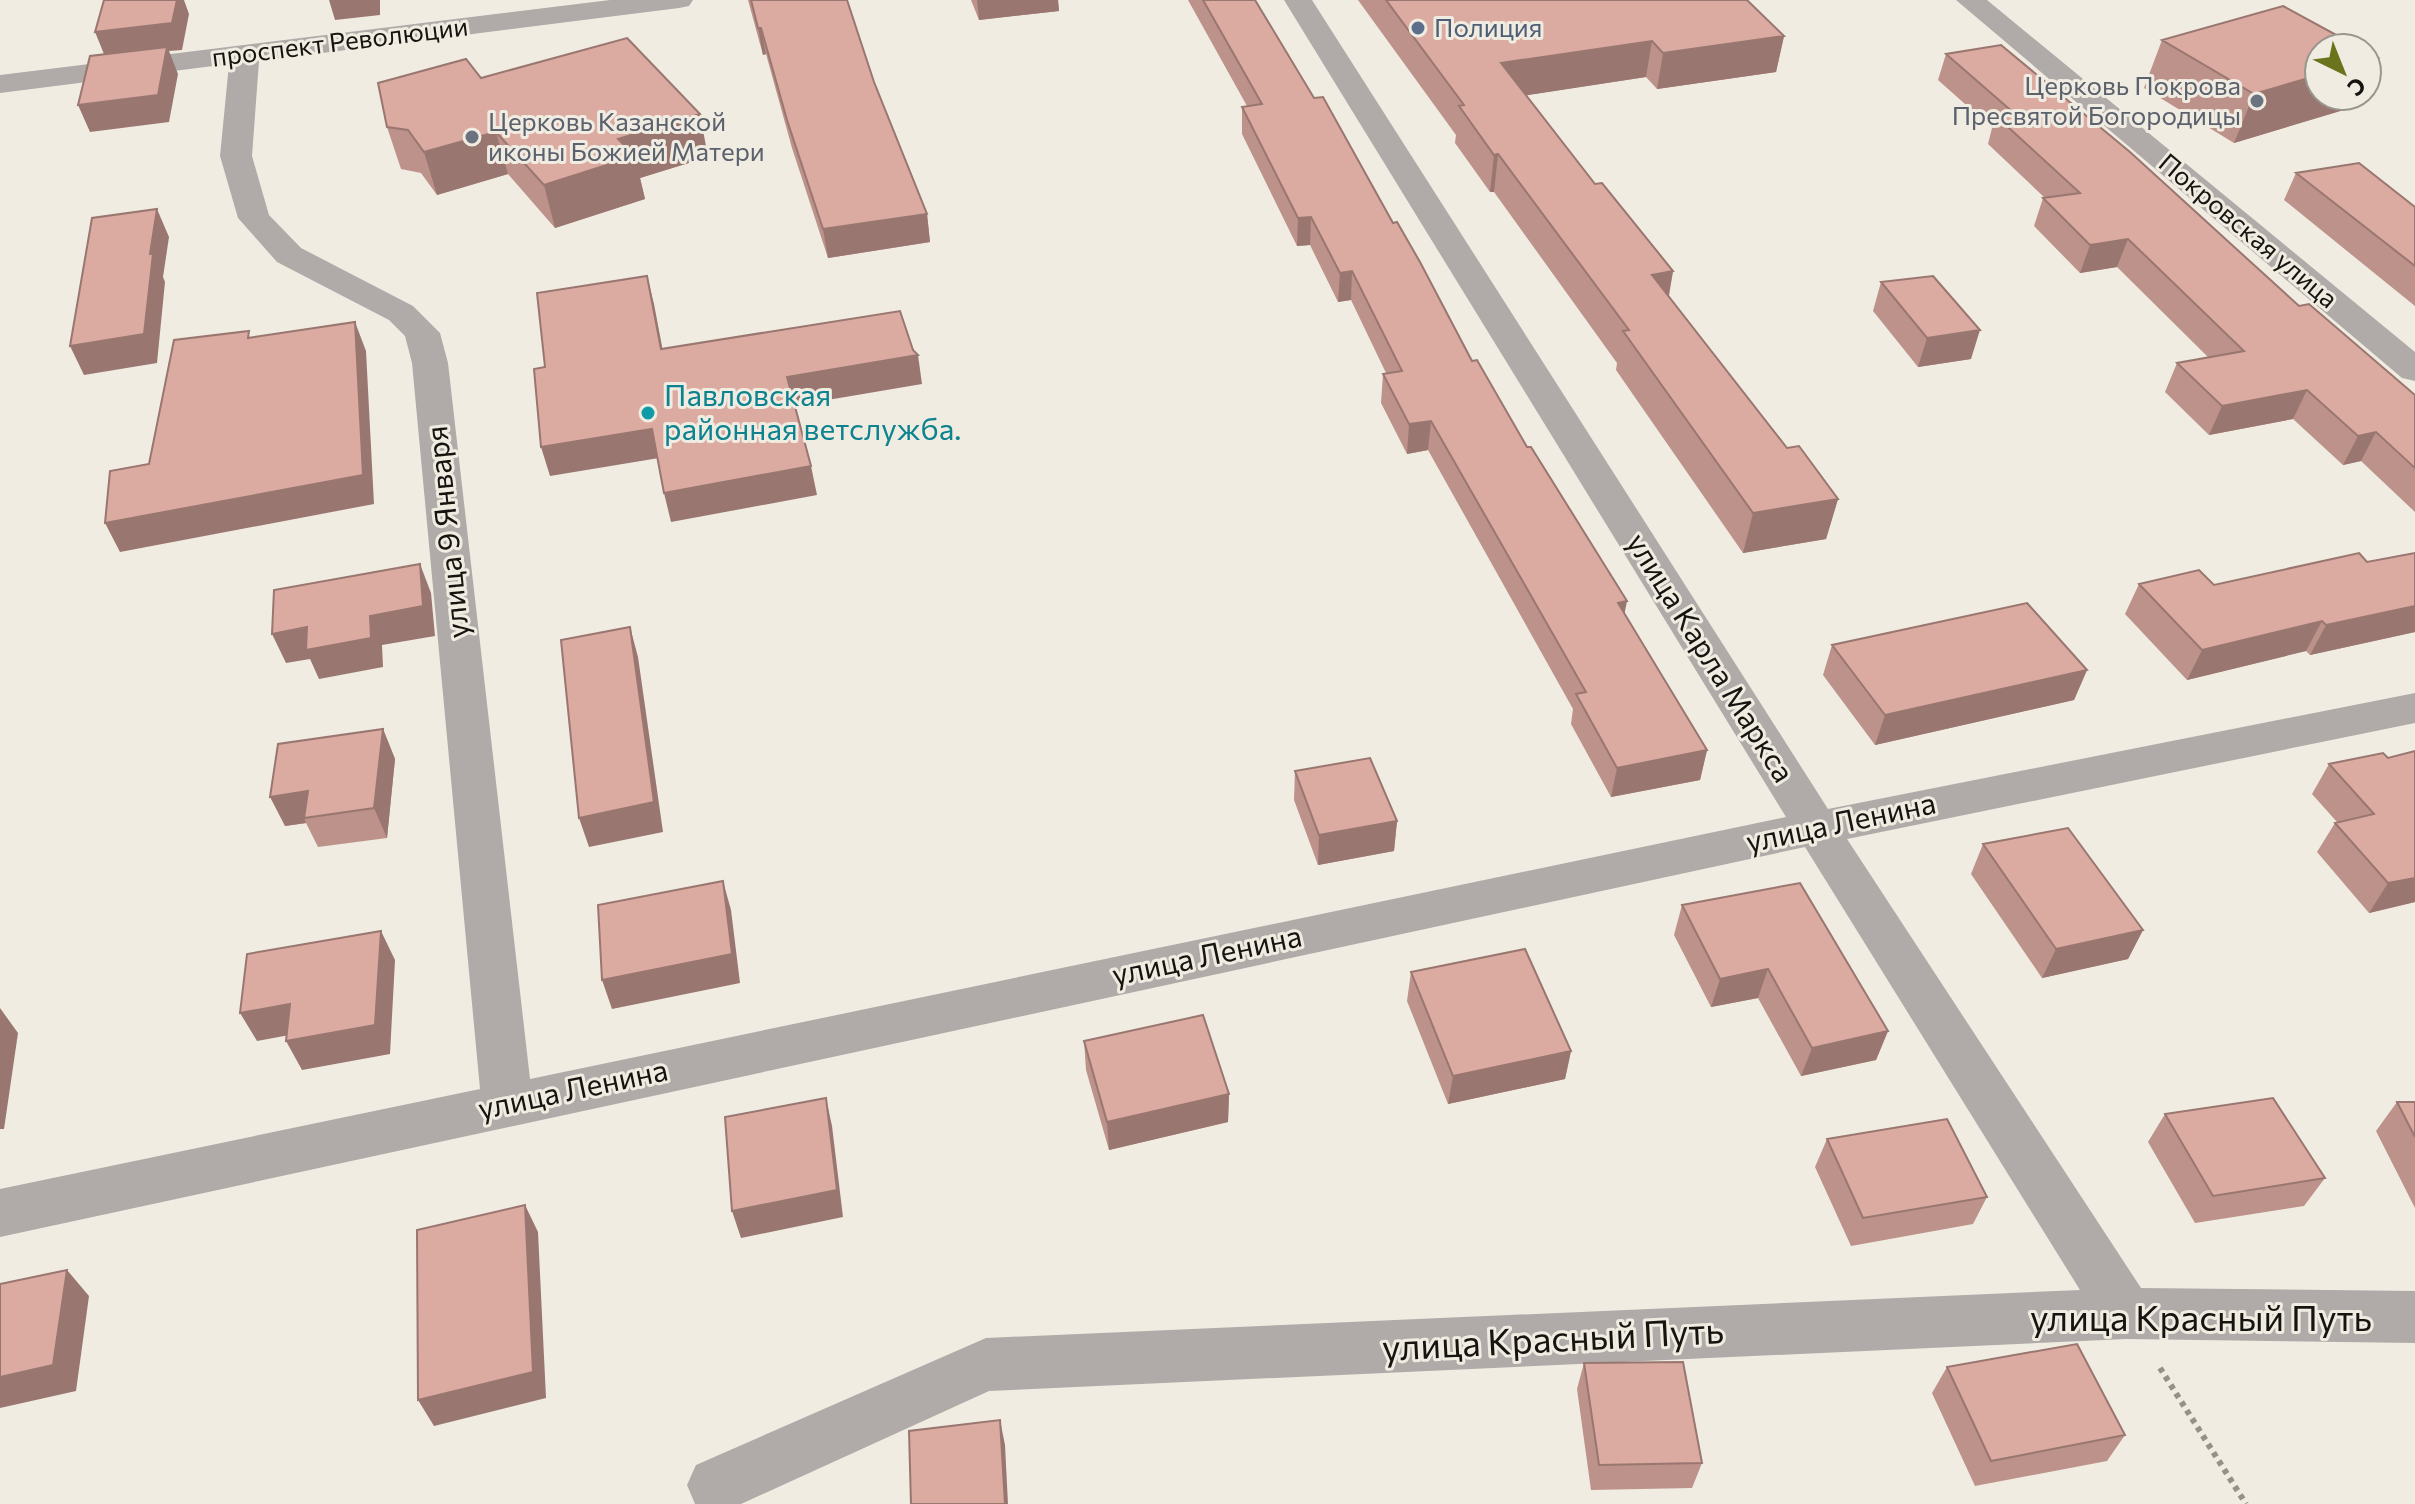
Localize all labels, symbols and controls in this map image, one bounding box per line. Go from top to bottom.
street label: проспект Революции [210,9,470,72]
place label: Полиция [1434,11,1542,42]
marker: Полиция [1409,19,1427,37]
north arrow [2303,32,2383,112]
place label: Церковь Покрова Пресвятой Богородицы [1952,69,2241,130]
text: С [2342,72,2372,102]
marker: Церковь Покрова Пресвятой Богородицы [2248,92,2266,110]
place label: Церковь Казанской иконы Божией Матери [488,105,765,166]
marker: Церковь Казанской иконы Божией Матери [463,128,481,146]
street label: Покровская улица [2153,146,2344,314]
place label: Павловская районная ветслужба. [664,375,961,446]
marker: Павловская районная ветслужба. [639,404,657,422]
street label: улица 9 Января [416,424,475,640]
street label: улица Карла Маркса [1620,525,1804,788]
street label: улица Ленина [1742,782,1939,859]
street label: улица Ленина [1108,915,1305,992]
street label: улица Ленина [474,1049,671,1126]
street label: улица Красный Путь [2030,1294,2372,1338]
street label: улица Красный Путь [1381,1306,1725,1368]

